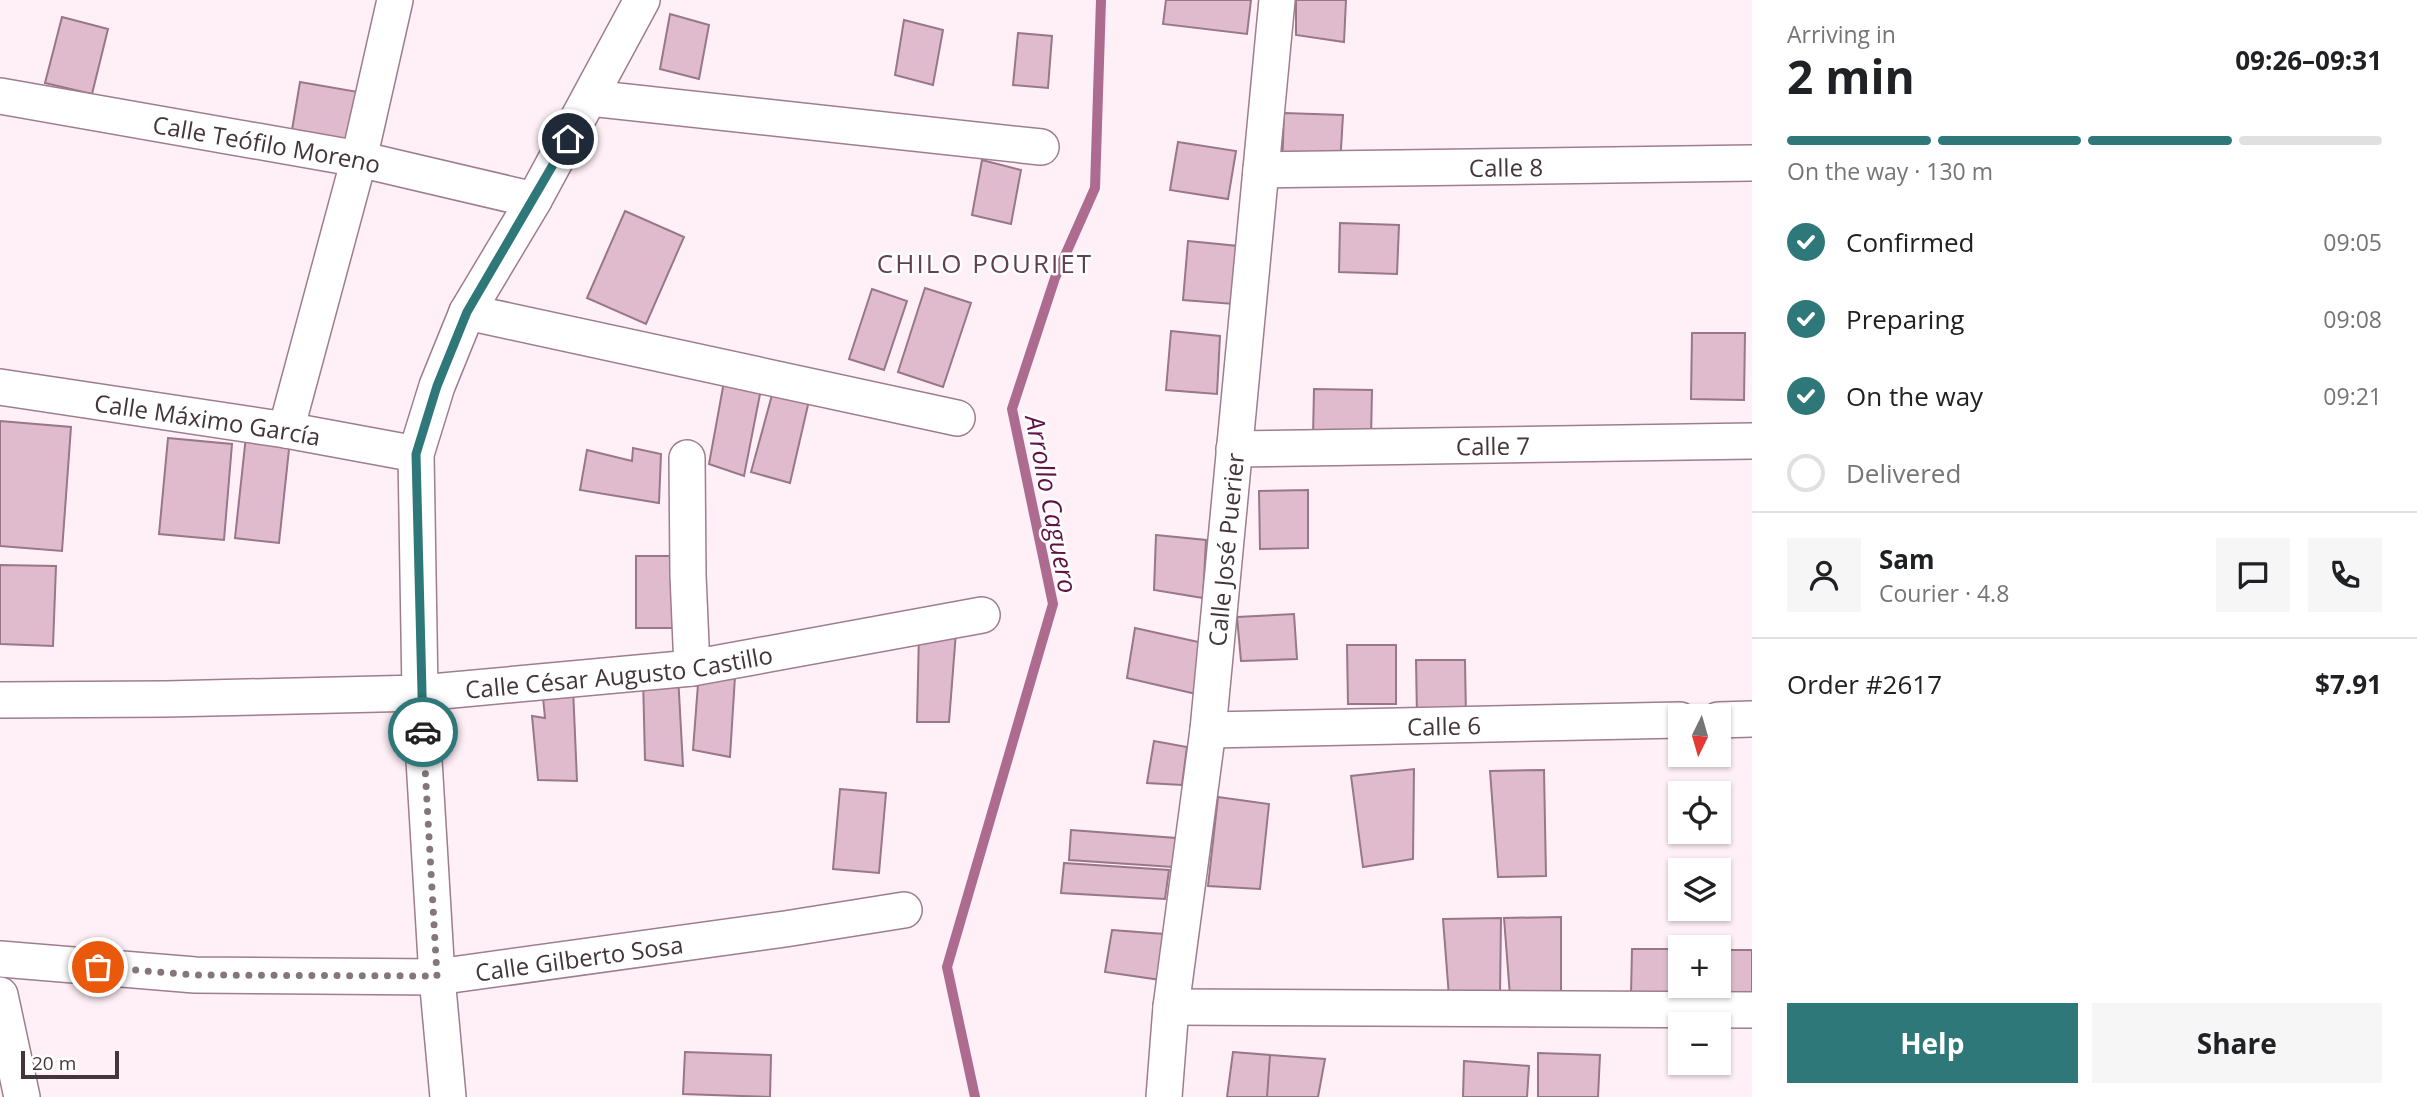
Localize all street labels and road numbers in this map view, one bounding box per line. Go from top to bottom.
street label: Calle Teófilo Moreno [150,107,384,180]
street label: Calle 8 [1469,149,1543,184]
street label: Calle Máximo García [92,385,323,453]
street label: Calle 7 [1456,428,1530,462]
street label: Calle José Puerier [1199,451,1251,648]
street label: Calle César Augusto Castillo [464,637,775,705]
street label: Calle 6 [1407,708,1481,742]
street label: Calle Gilberto Sosa [473,927,685,988]

